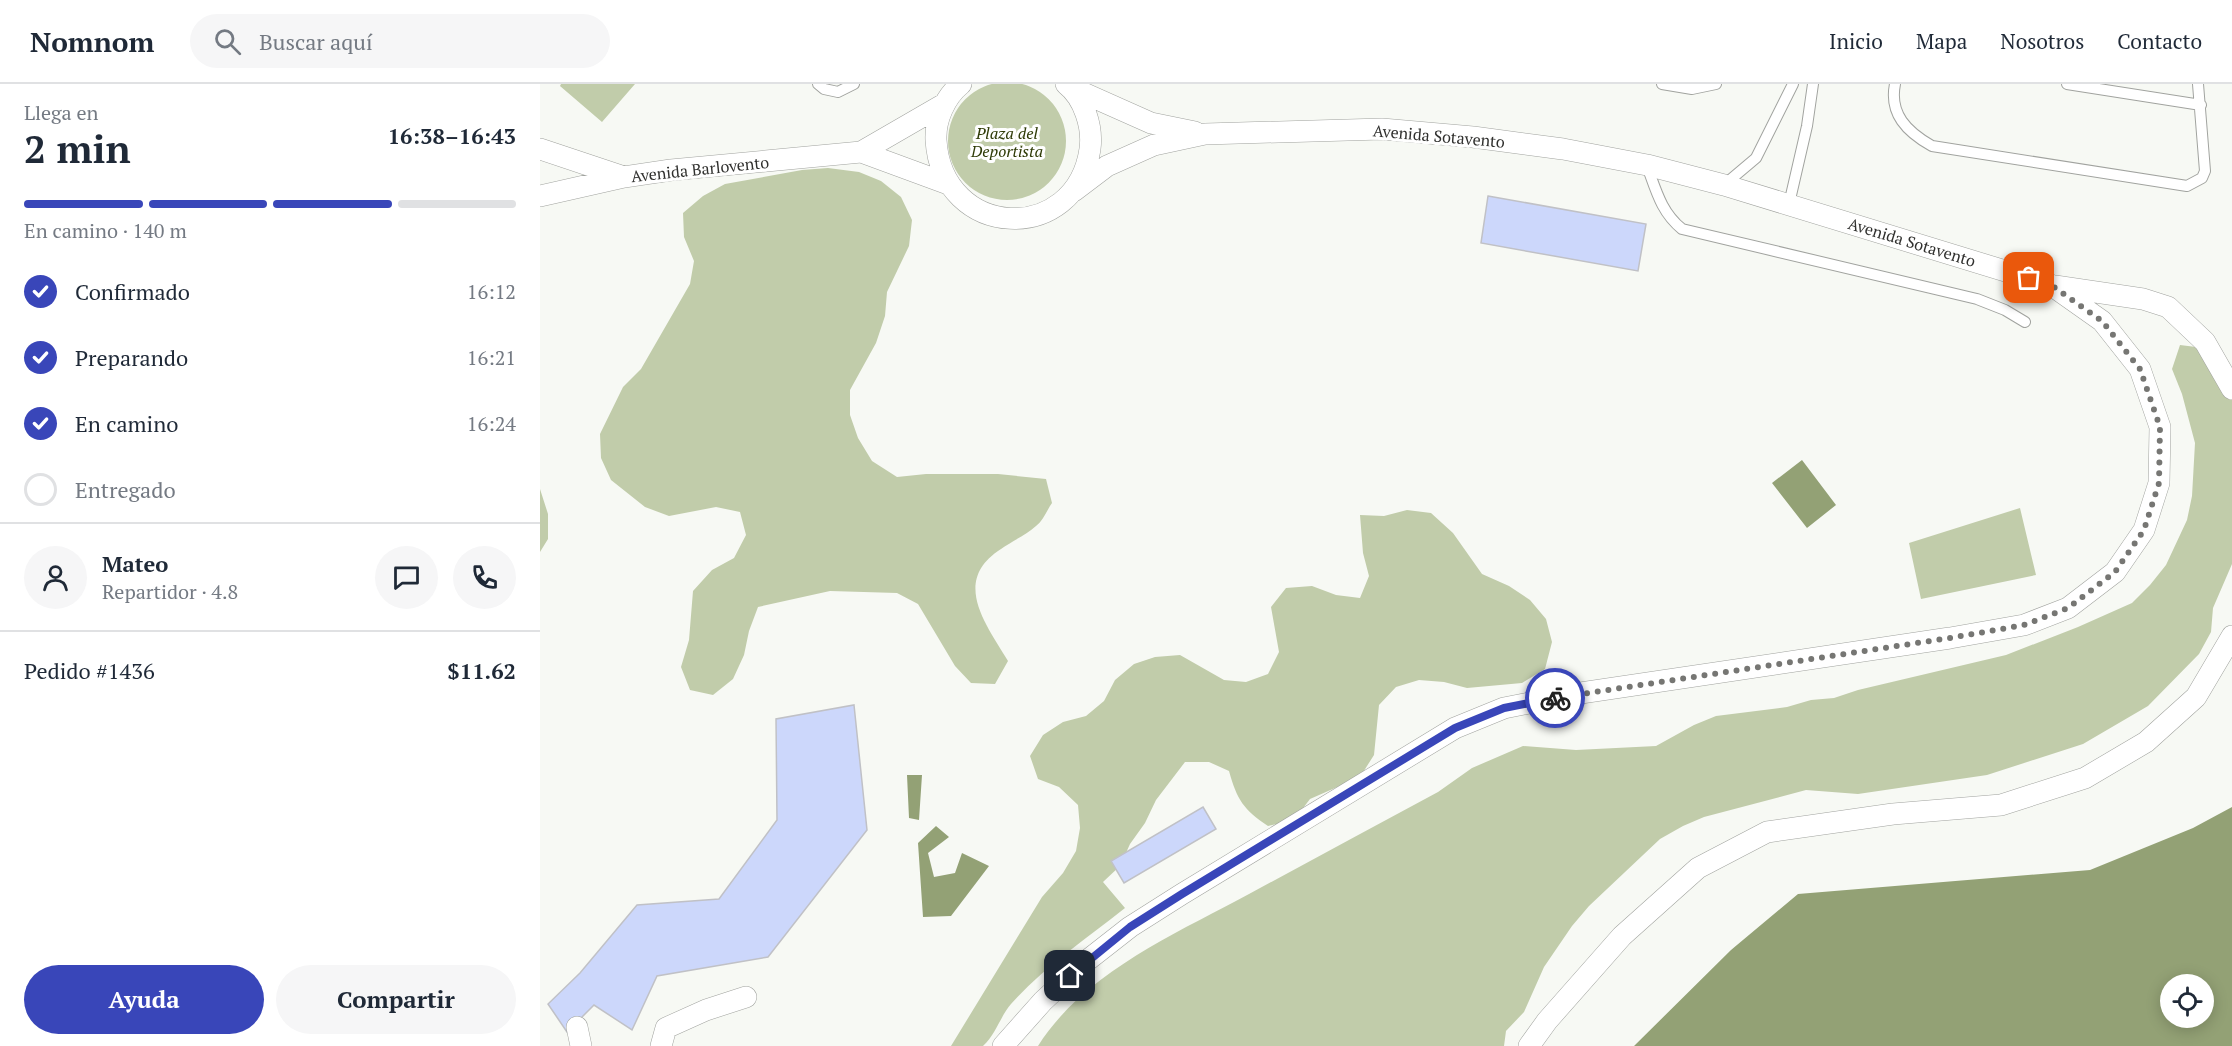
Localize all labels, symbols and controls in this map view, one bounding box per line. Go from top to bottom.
search box [190,14,610,68]
text: Nomnom [30,23,154,60]
icon: search [211,25,244,58]
text: Buscar aquí [259,27,373,56]
text: Inicio [1829,27,1883,55]
text: Mapa [1916,27,1967,55]
text: Nosotros [2000,27,2084,55]
text: Contacto [2117,27,2202,55]
text: Llega en [24,99,98,126]
street label: Avenida Sotavento [1372,119,1506,153]
text: 16:38–16:43 [388,121,516,150]
text: 2 min [24,122,131,174]
park label: Plaza del Deportista [970,122,1043,162]
street label: Avenida Barlovento [630,151,770,187]
street label: Avenida Sotavento [1846,212,1979,272]
text: En camino · 140 m [24,217,187,244]
pin [2003,252,2054,303]
icon: bag [2012,261,2045,294]
icon: check [24,275,57,308]
text: Confirmado [75,277,190,306]
text: 16:12 [467,278,516,305]
icon: check [24,341,57,374]
text: Preparando [75,343,188,372]
text: 16:21 [467,344,516,371]
icon: check [24,407,57,440]
text: En camino [75,409,178,438]
text: 16:24 [467,410,516,437]
text: Entregado [75,475,176,504]
button: person [24,546,87,609]
button: chat [375,546,438,609]
button: phone [453,546,516,609]
text: Mateo [102,549,168,578]
text: Repartidor · 4.8 [102,578,238,605]
text: Pedido #1436 [24,656,155,685]
text: $11.62 [447,656,516,685]
courier [1525,668,1585,728]
icon: bike [1539,682,1572,715]
pin [1044,950,1095,1001]
icon: home [1053,959,1086,992]
button: Ayuda [24,965,264,1034]
button: Compartir [276,965,516,1034]
map controls [2160,974,2214,1028]
button: locate [2160,974,2214,1028]

